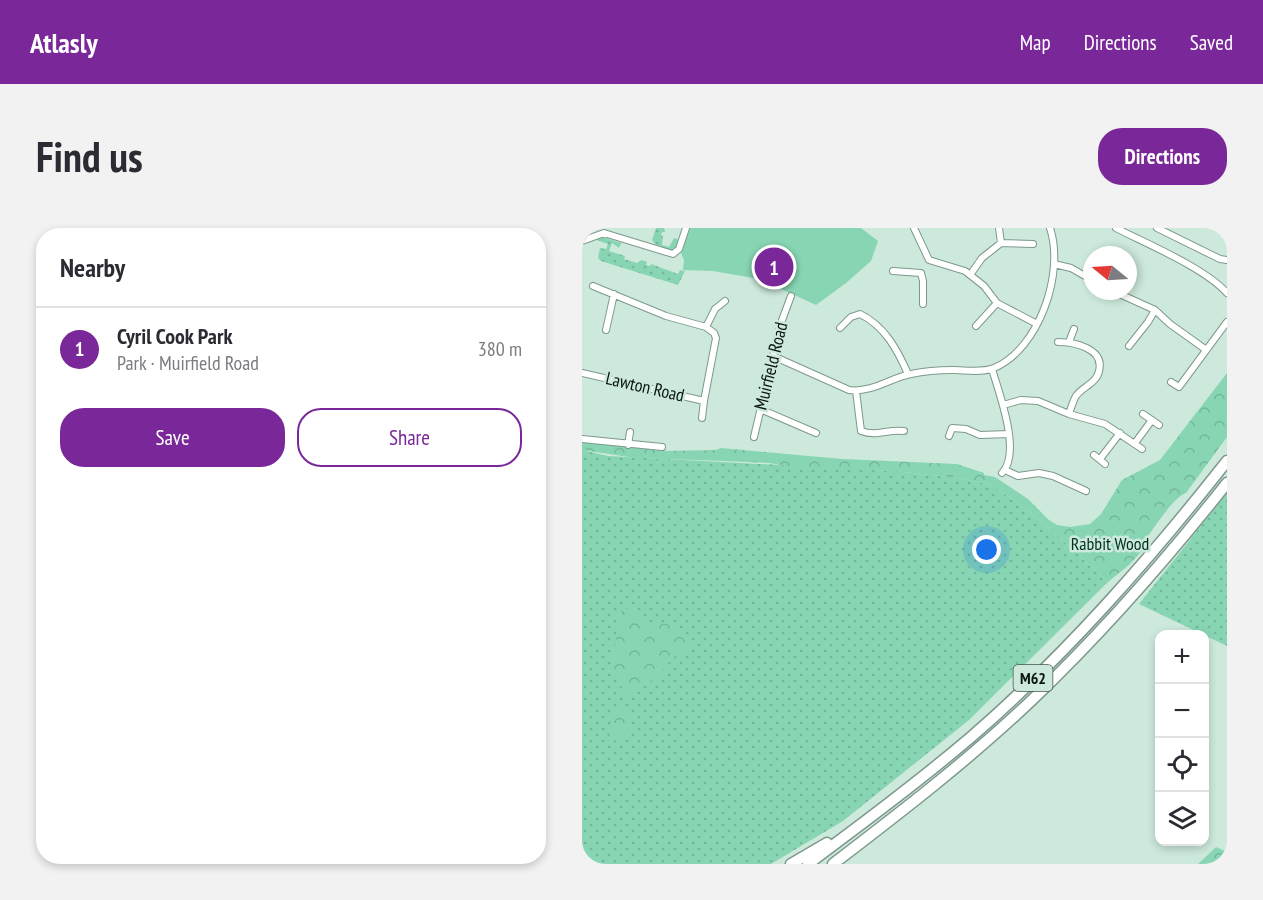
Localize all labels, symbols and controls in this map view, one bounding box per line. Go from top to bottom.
text: Atlasly [30,24,98,61]
text: Map [1020,29,1051,56]
text: Directions [1084,29,1157,56]
text: Saved [1190,29,1233,56]
button: Directions [1098,128,1227,185]
text: Find us [36,129,143,184]
pin: 1 [754,244,794,290]
north arrow [1083,246,1137,300]
text: Nearby [60,251,125,284]
street label: Muirfield Road [748,319,793,412]
text: Cyril Cook Park [117,322,232,350]
text: 1 [75,336,84,362]
text: 380 m [478,336,522,362]
text: Park · Muirfield Road [117,350,259,376]
street label: Lawton Road [604,366,687,407]
button: Save [60,408,285,467]
button: Share [297,408,522,467]
park label: Rabbit Wood [1071,532,1149,555]
your location [972,535,1001,564]
map controls [1155,630,1209,846]
button: + [1155,630,1209,684]
road number: M62 [1014,665,1052,691]
button: − [1155,684,1209,738]
button: locate [1155,738,1209,792]
button: layers [1155,792,1209,846]

